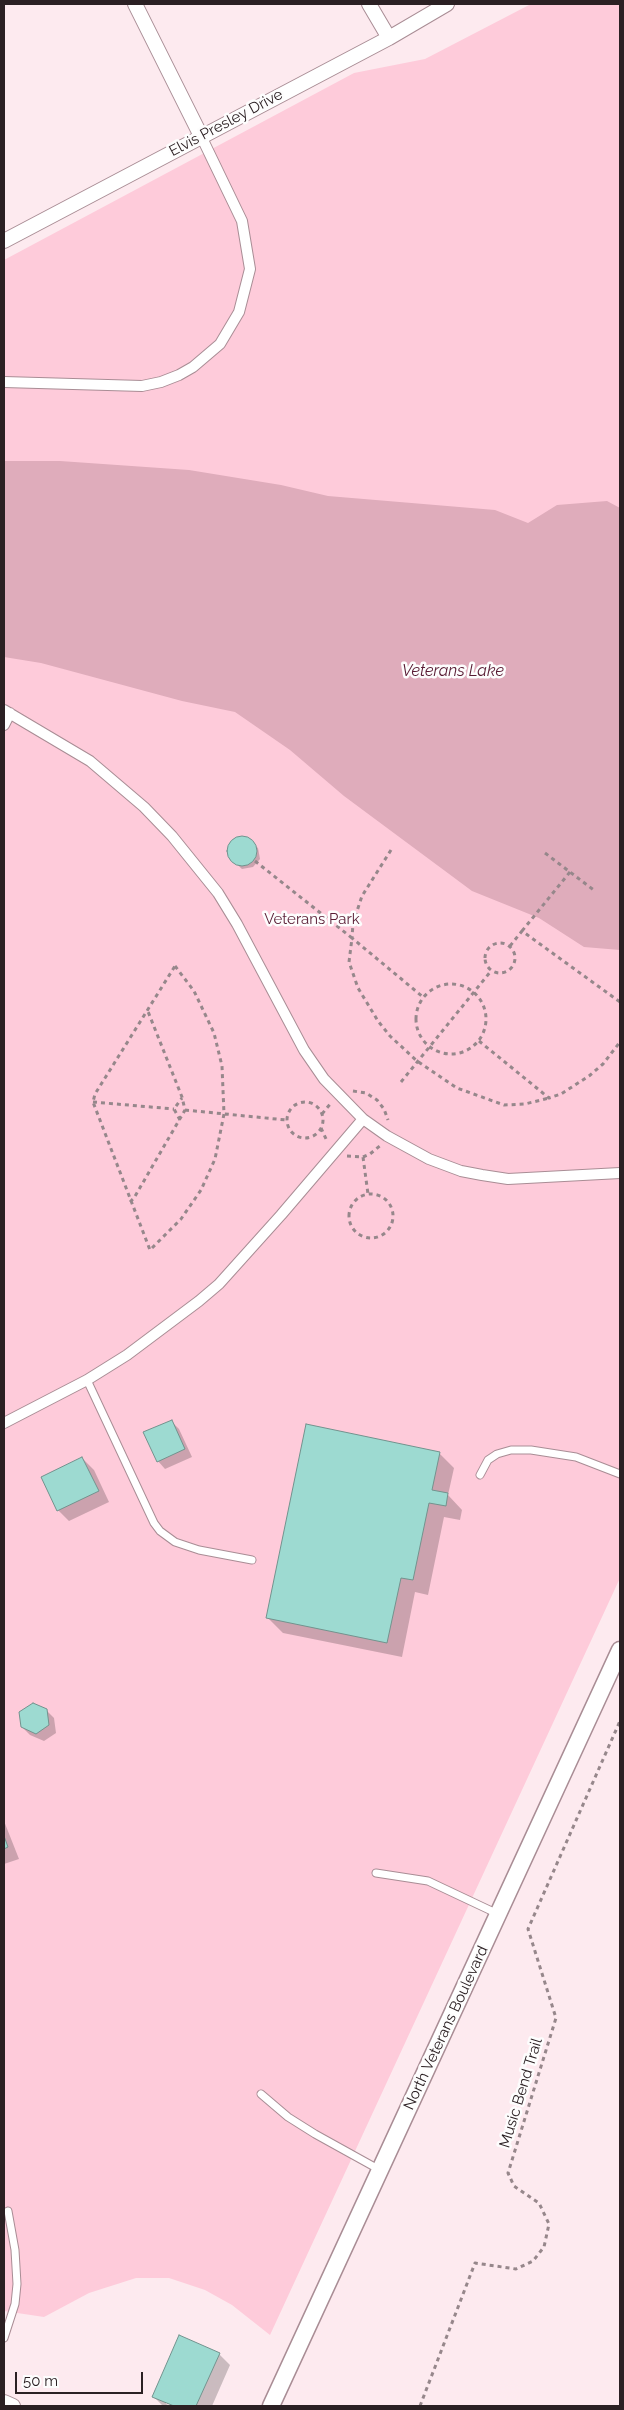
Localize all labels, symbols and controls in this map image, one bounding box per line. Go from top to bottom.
street label: Elvis Presley Drive [166,85,286,161]
water label: Veterans Lake [402,661,504,681]
park label: Veterans Park [264,910,360,928]
street label: North Veterans Boulevard [400,1943,492,2113]
street label: Music Bend Trail [496,2036,546,2150]
scale bar [18,2362,145,2394]
text: 50 m [23,2372,58,2390]

